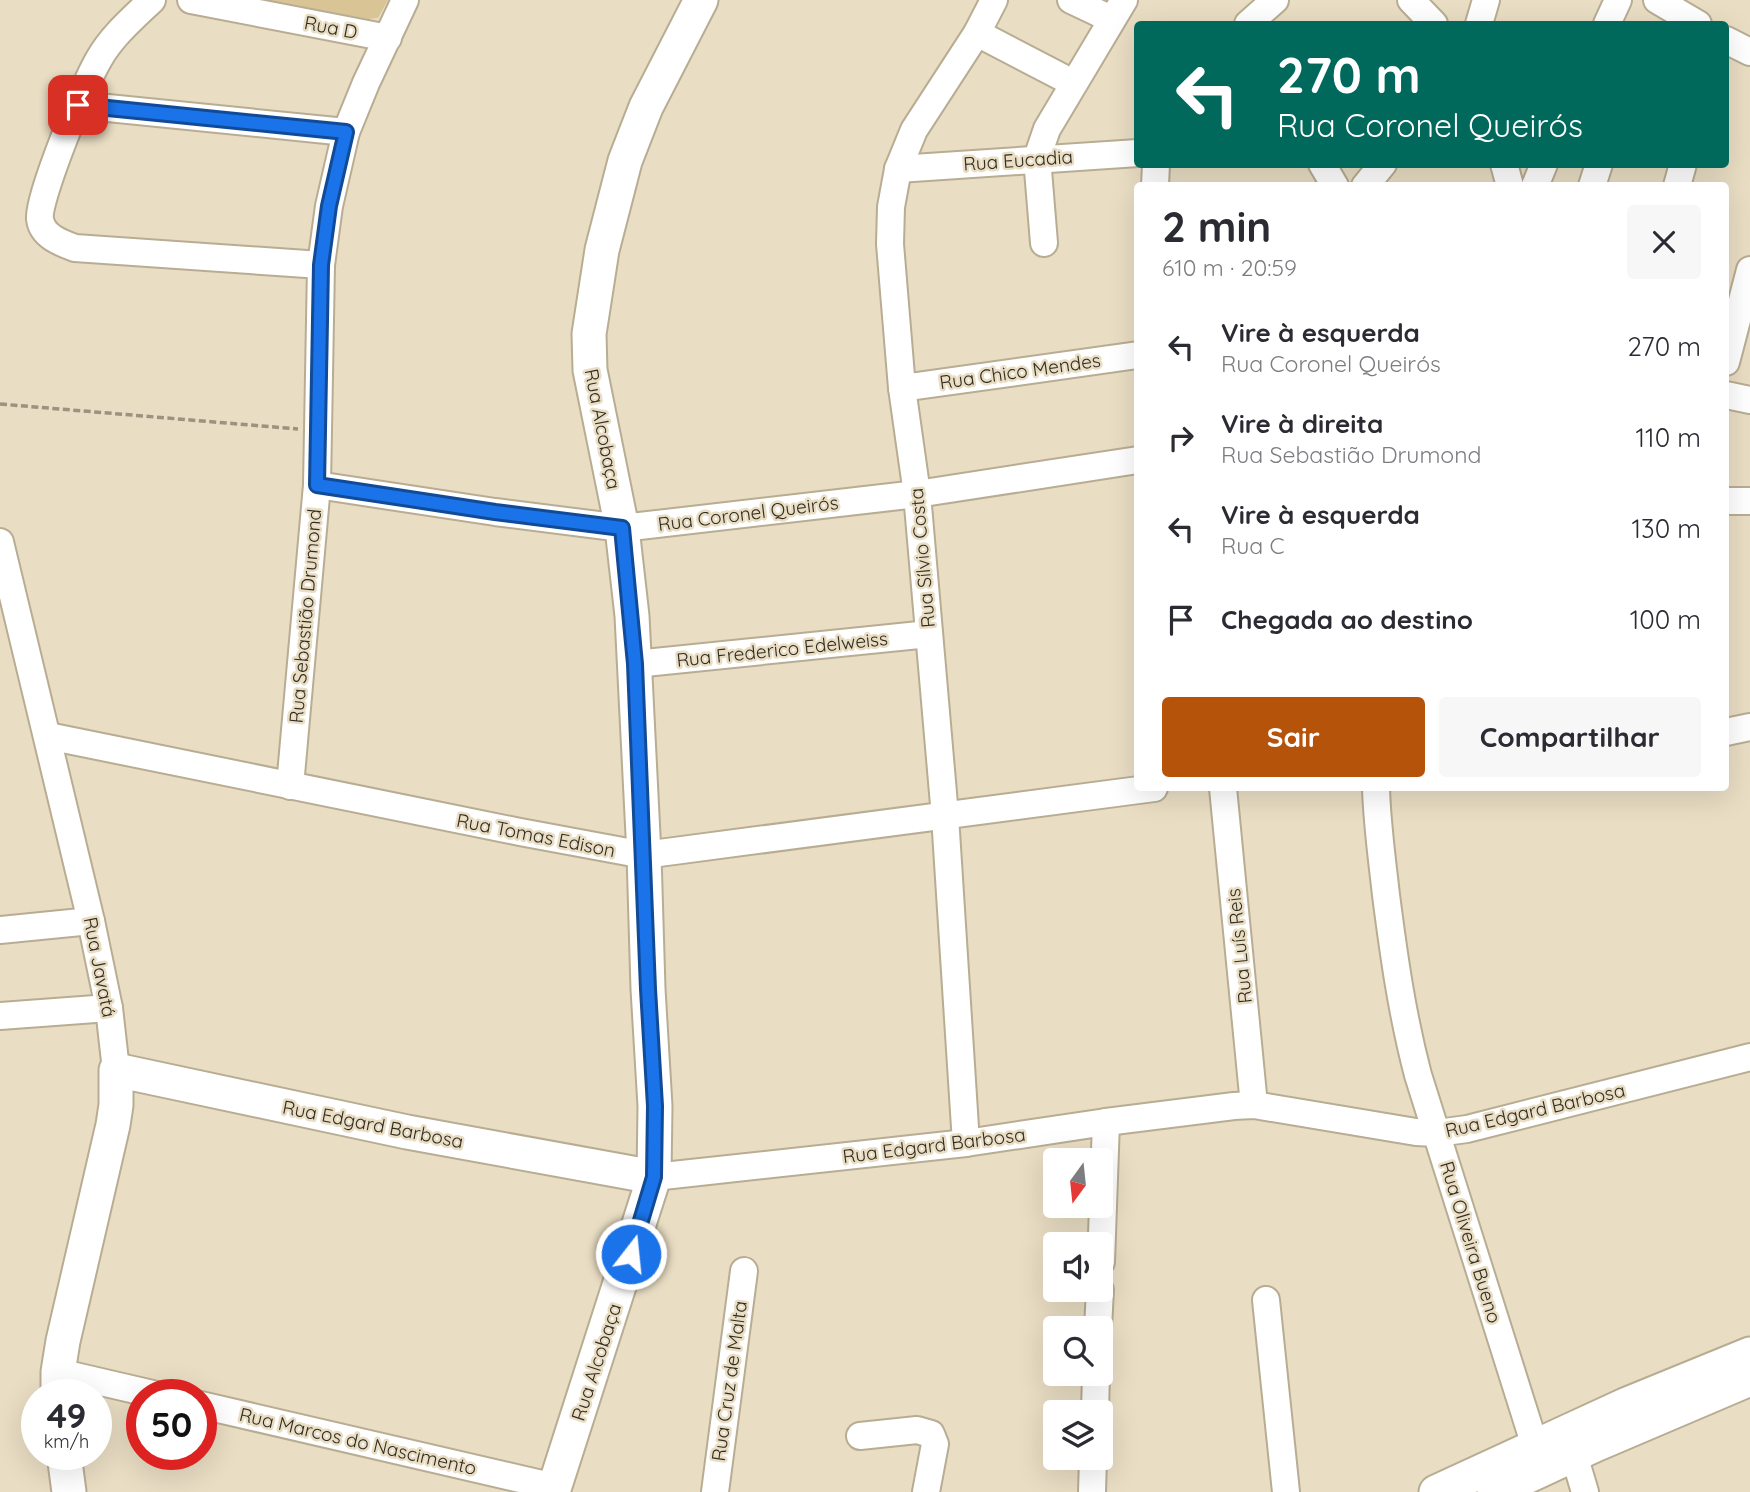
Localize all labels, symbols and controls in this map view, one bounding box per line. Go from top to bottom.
street label: Rua D [302,10,360,44]
text: 270 m [1277,44,1421,105]
icon: left [1162,49,1253,140]
pin [48,75,108,135]
icon: arrive [59,86,97,124]
text: Rua Coronel Queirós [1277,105,1583,145]
street label: Rua Eucadia [962,144,1074,176]
text: 2 min [1162,200,1271,253]
button: close [1627,205,1701,279]
text: 610 m · 20:59 [1162,253,1297,282]
text: Vire à esquerda [1221,316,1420,349]
icon: left [1162,328,1200,366]
text: 270 m [1627,330,1701,363]
street label: Rua Chico Mendes [938,348,1102,394]
text: Rua Coronel Queirós [1221,349,1441,378]
street label: Rua Alcobaça [580,367,626,491]
text: Vire à direita [1221,407,1383,440]
icon: right [1162,419,1200,457]
text: 110 m [1635,421,1701,454]
text: Rua Sebastião Drumond [1221,440,1481,469]
street label: Rua Sílvio Costa [904,487,940,629]
street label: Rua Coronel Queirós [656,490,840,536]
text: Vire à esquerda [1221,498,1420,531]
street label: Rua Sebastião Drumond [284,508,326,724]
icon: left [1162,510,1200,548]
text: 130 m [1631,512,1701,545]
text: Rua C [1221,531,1285,560]
icon: arrive [1162,601,1200,639]
text: Chegada ao destino [1221,603,1473,636]
text: 100 m [1630,603,1701,636]
street label: Rua Frederico Edelweiss [675,626,889,672]
button: Sair [1162,697,1425,777]
button: Compartilhar [1439,697,1701,777]
street label: Rua Tomas Edison [455,808,617,862]
street label: Rua Luís Reis [1221,887,1257,1005]
street label: Rua Javatá [79,915,121,1019]
street label: Rua Edgard Barbosa [1443,1078,1627,1142]
street label: Rua Edgard Barbosa [280,1095,466,1153]
street label: Rua Edgard Barbosa [841,1122,1027,1168]
north arrow [1043,1148,1113,1218]
map controls [1043,1148,1113,1470]
street label: Rua Oliveira Bueno [1435,1158,1507,1326]
position arrow [594,1217,668,1291]
button: sound [1043,1232,1113,1302]
street label: Rua Cruz de Malta [706,1299,752,1463]
street label: Rua Alcobaça [566,1300,626,1424]
button: search [1043,1316,1113,1386]
speed limit sign: 50 [126,1379,217,1470]
text: 49 [47,1393,86,1437]
button: layers [1043,1400,1113,1470]
street label: Rua Marcos do Nascimento [237,1402,479,1480]
text: km/h [44,1430,89,1453]

